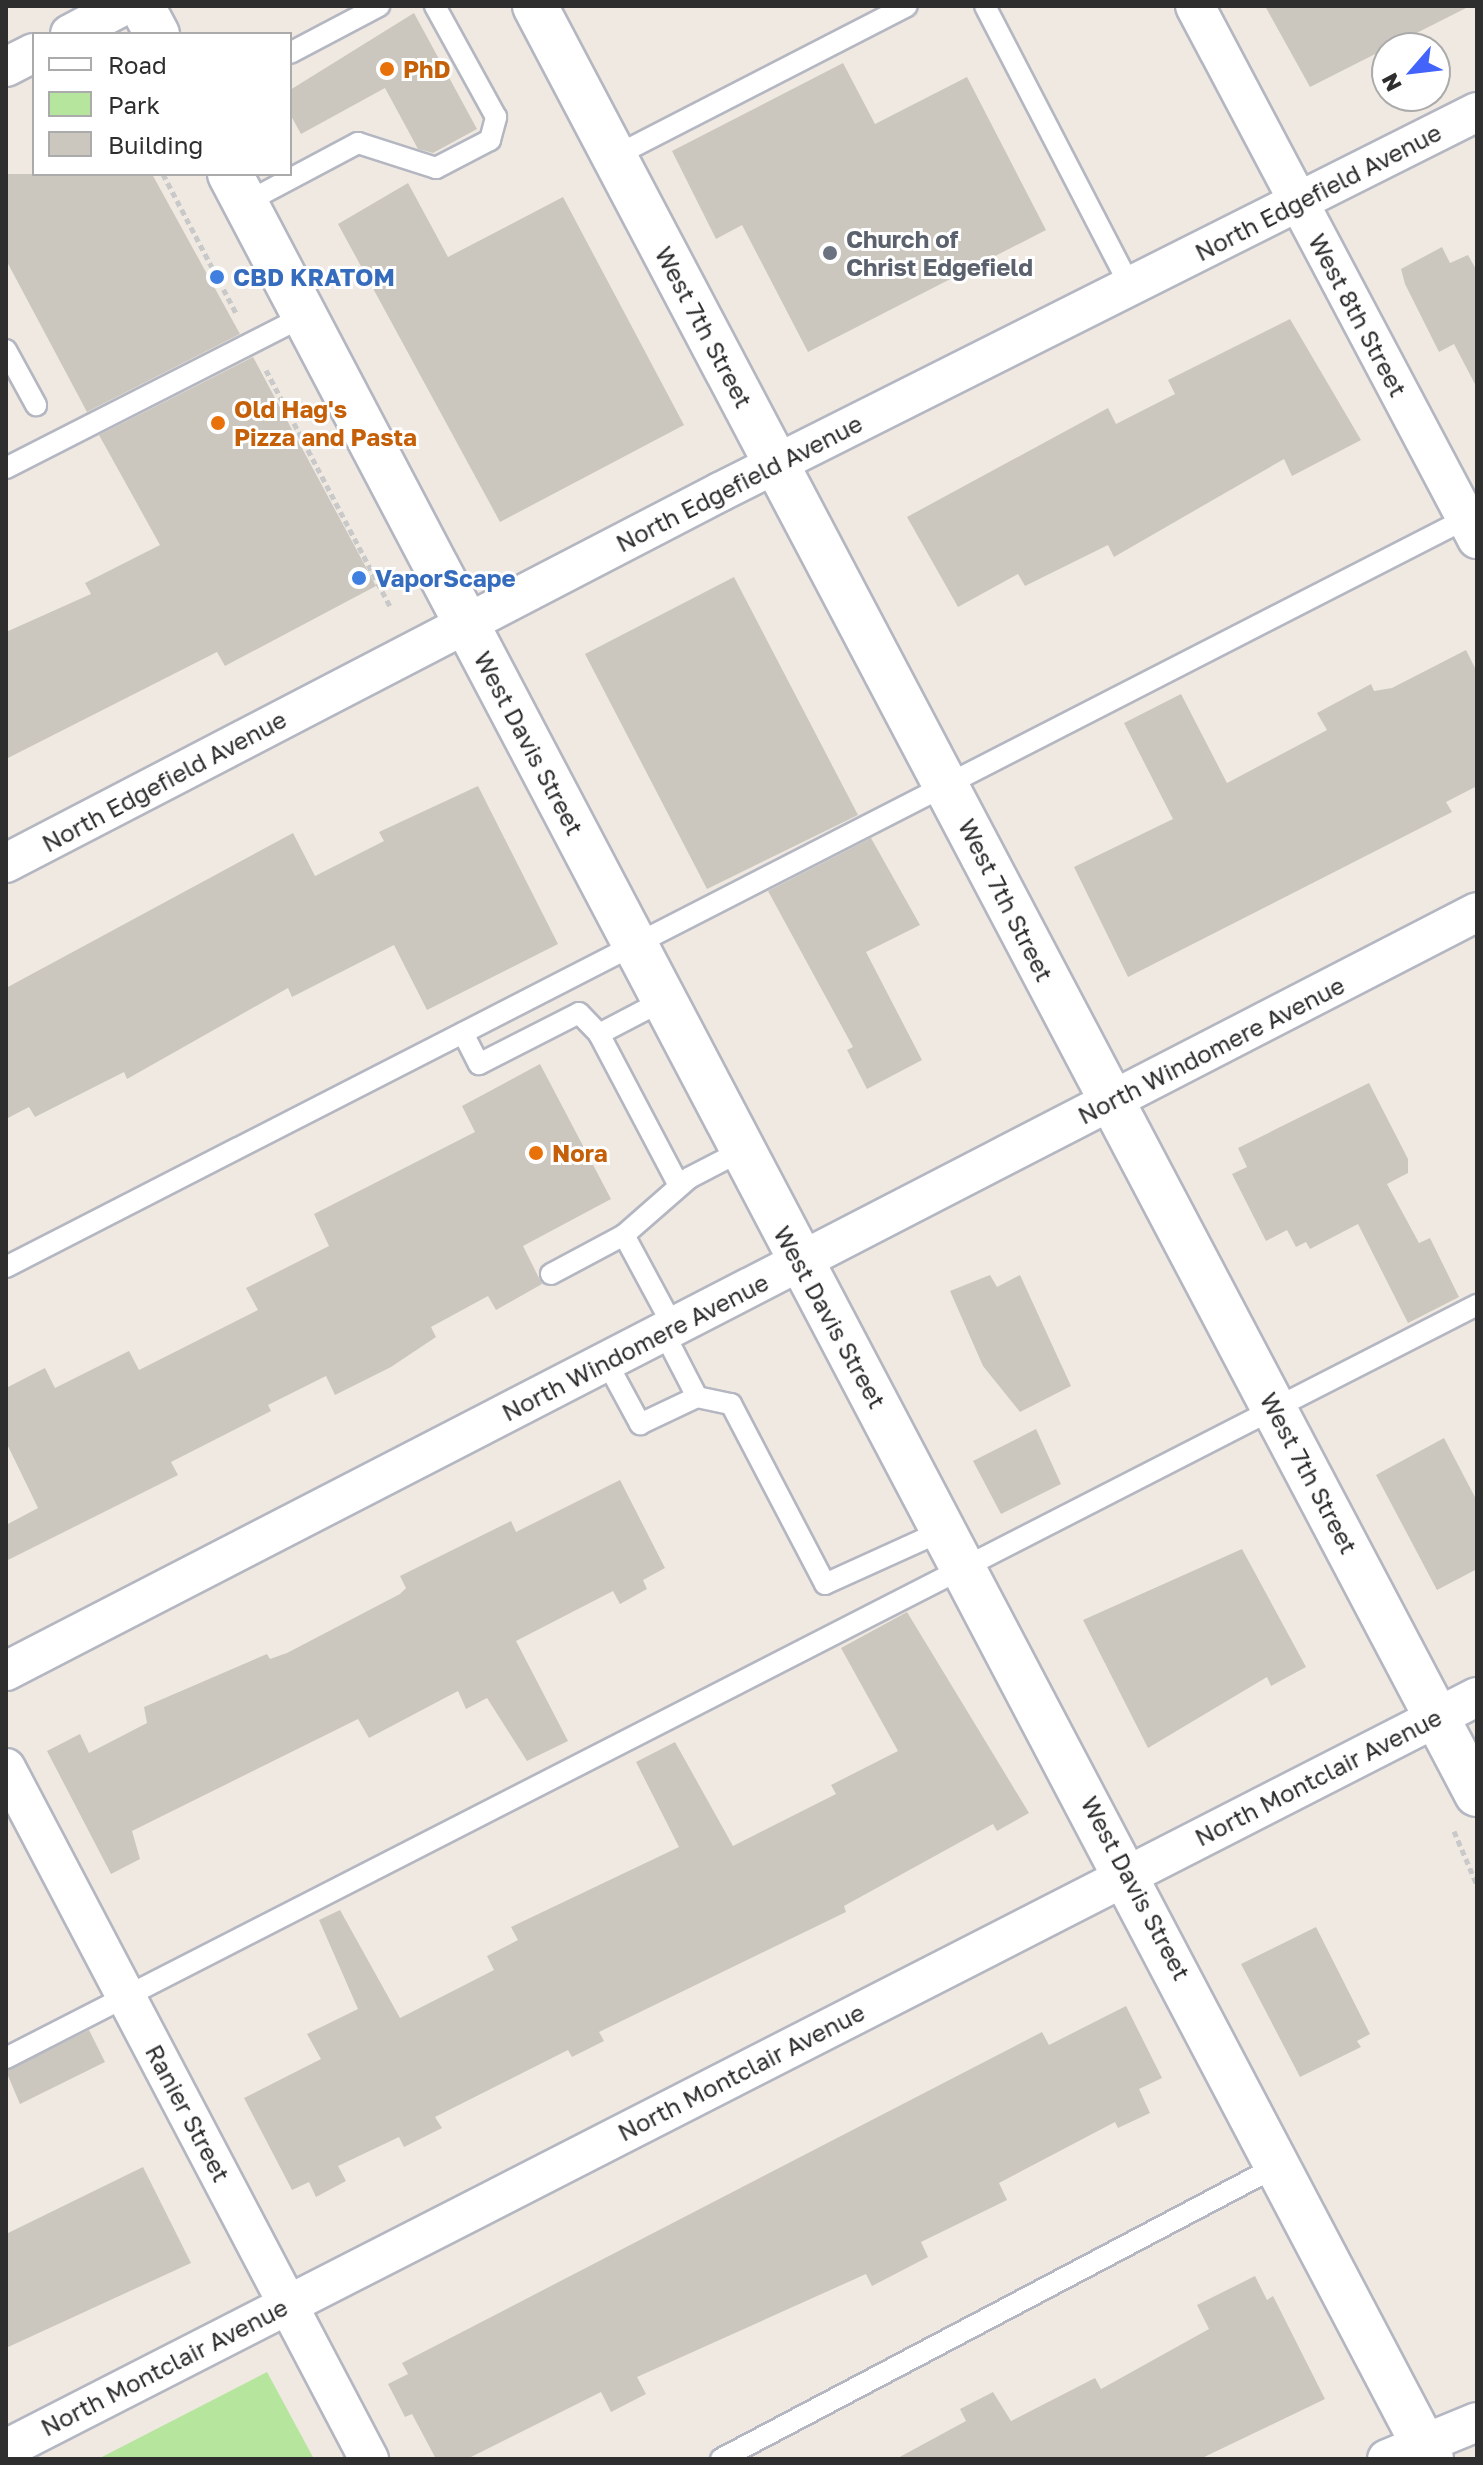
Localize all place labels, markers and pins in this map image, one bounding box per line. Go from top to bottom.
place label: PhD [403,55,451,83]
marker: PhD [378,60,396,78]
place label: Church of Christ Edgefield [846,225,1033,281]
marker: Church of Christ Edgefield [821,244,839,262]
place label: CBD KRATOM [233,263,395,291]
marker: CBD KRATOM [208,268,226,286]
place label: Old Hag's Pizza and Pasta [234,395,417,451]
marker: Old Hag's Pizza and Pasta [209,414,227,432]
place label: VaporScape [375,564,516,592]
marker: VaporScape [350,569,368,587]
place label: Nora [552,1139,608,1167]
marker: Nora [527,1144,545,1162]

